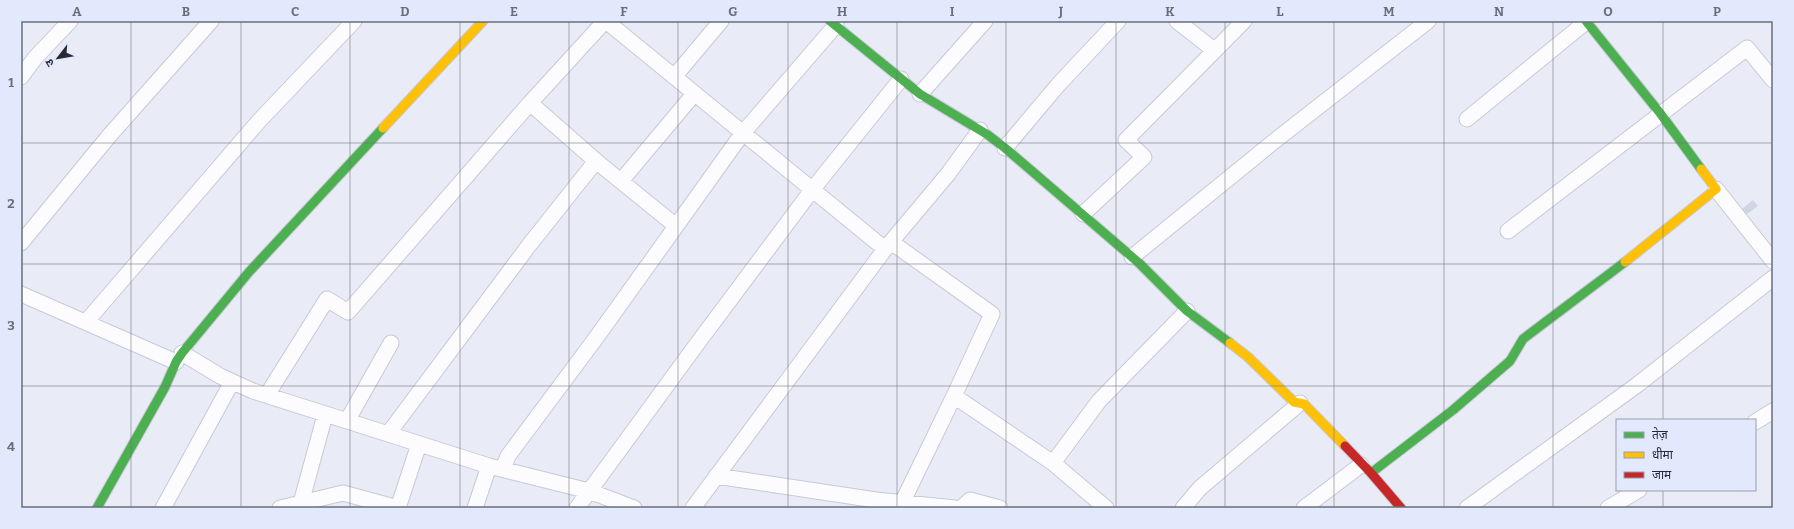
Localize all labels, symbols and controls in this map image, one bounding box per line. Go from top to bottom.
text: A [72,4,82,19]
text: B [182,4,190,19]
text: C [291,4,299,19]
text: D [400,4,410,19]
text: E [510,4,518,19]
text: F [620,4,628,19]
text: G [728,4,738,19]
text: H [837,4,847,19]
text: I [950,4,955,19]
text: J [1058,4,1064,19]
text: K [1165,4,1175,19]
text: L [1276,4,1284,19]
text: M [1383,4,1395,19]
text: N [1494,4,1504,19]
text: O [1603,4,1613,19]
text: P [1713,4,1721,19]
north arrow [38,38,78,78]
text: उ [42,56,57,69]
text: 1 [8,75,14,90]
text: 2 [7,196,15,211]
text: 3 [7,318,15,333]
legend [1616,419,1756,491]
text: तेज़ [1652,427,1669,442]
text: 4 [7,439,15,454]
text: धीमा [1652,447,1674,462]
text: जाम [1652,468,1672,482]

